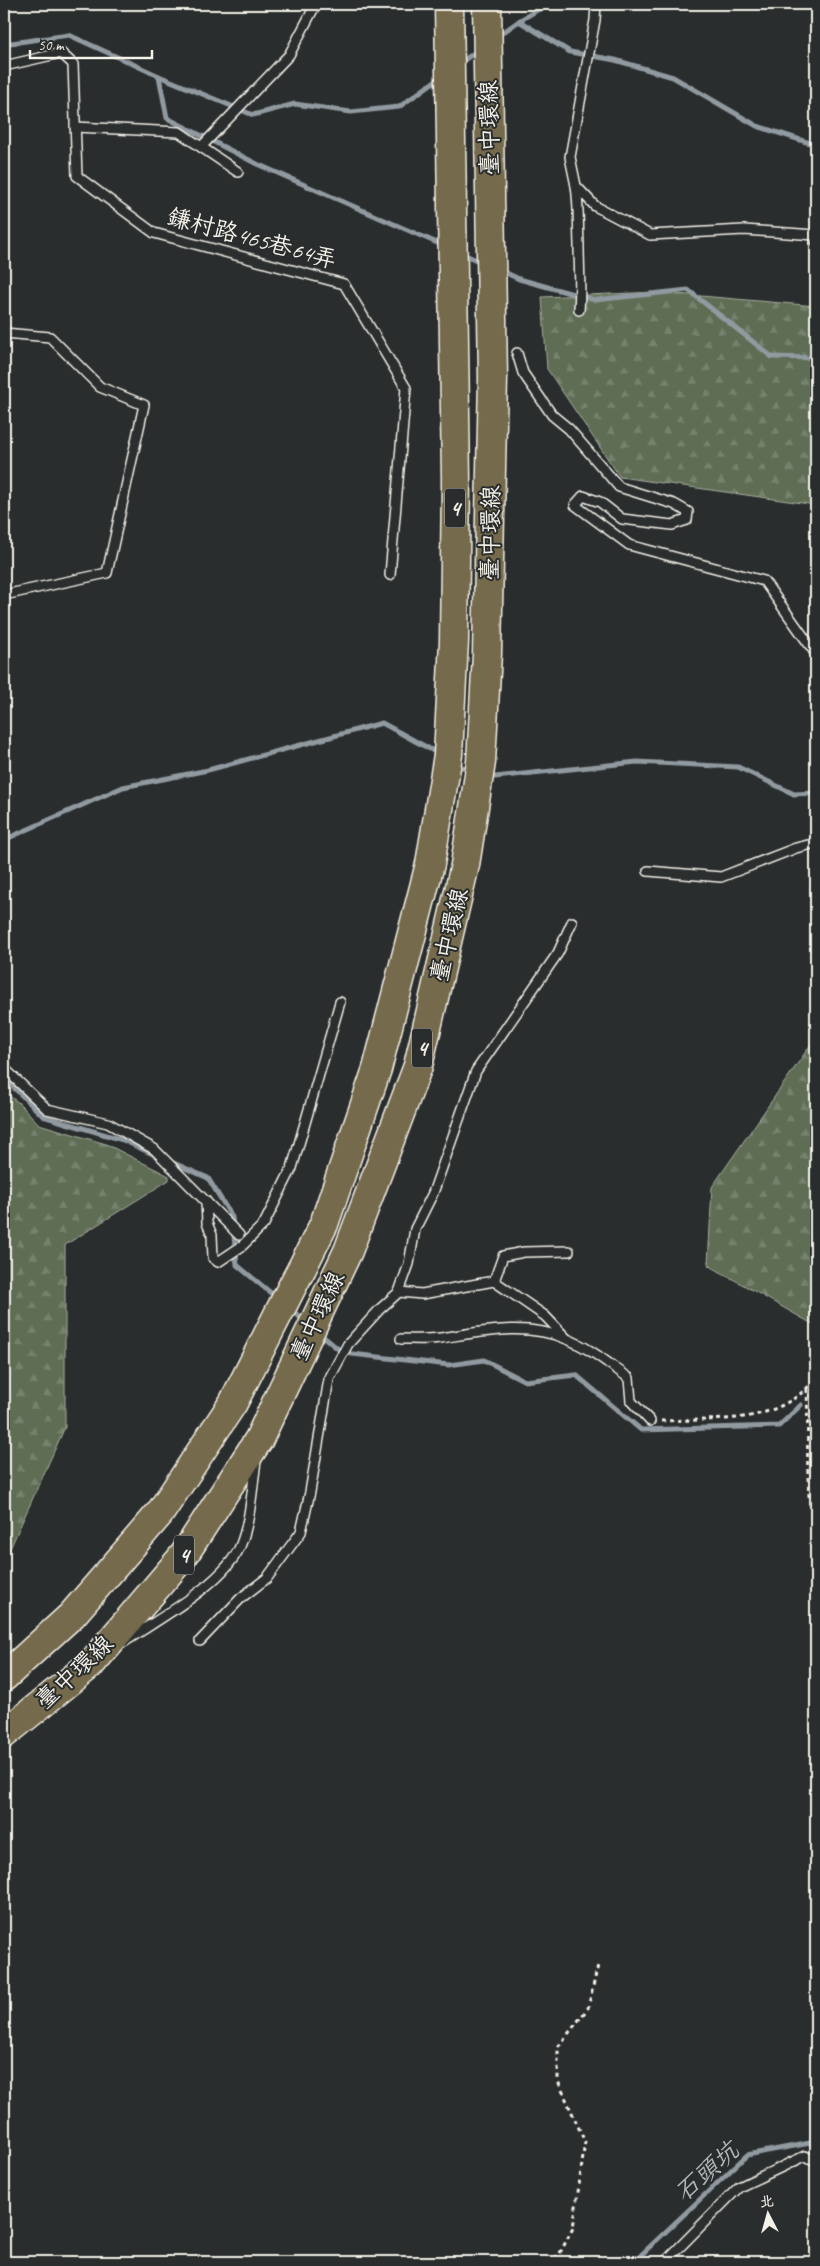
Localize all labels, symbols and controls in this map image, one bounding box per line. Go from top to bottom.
scale bar [30,28,152,60]
text: 50 m [38,36,65,55]
street label: 臺中環線 [473,80,505,176]
street label: 鎌村路465巷64弄 [164,201,340,275]
street label: 臺中環線 [474,485,506,581]
road number: 4 [445,488,465,528]
street label: 臺中環線 [424,885,474,985]
road number: 4 [412,1028,432,1068]
street label: 臺中環線 [283,1266,351,1366]
road number: 4 [174,1536,194,1574]
street label: 臺中環線 [29,1628,119,1716]
water label: 石頭坑 [668,2133,748,2208]
north arrow [742,2188,792,2238]
text: 北 [759,2192,775,2211]

